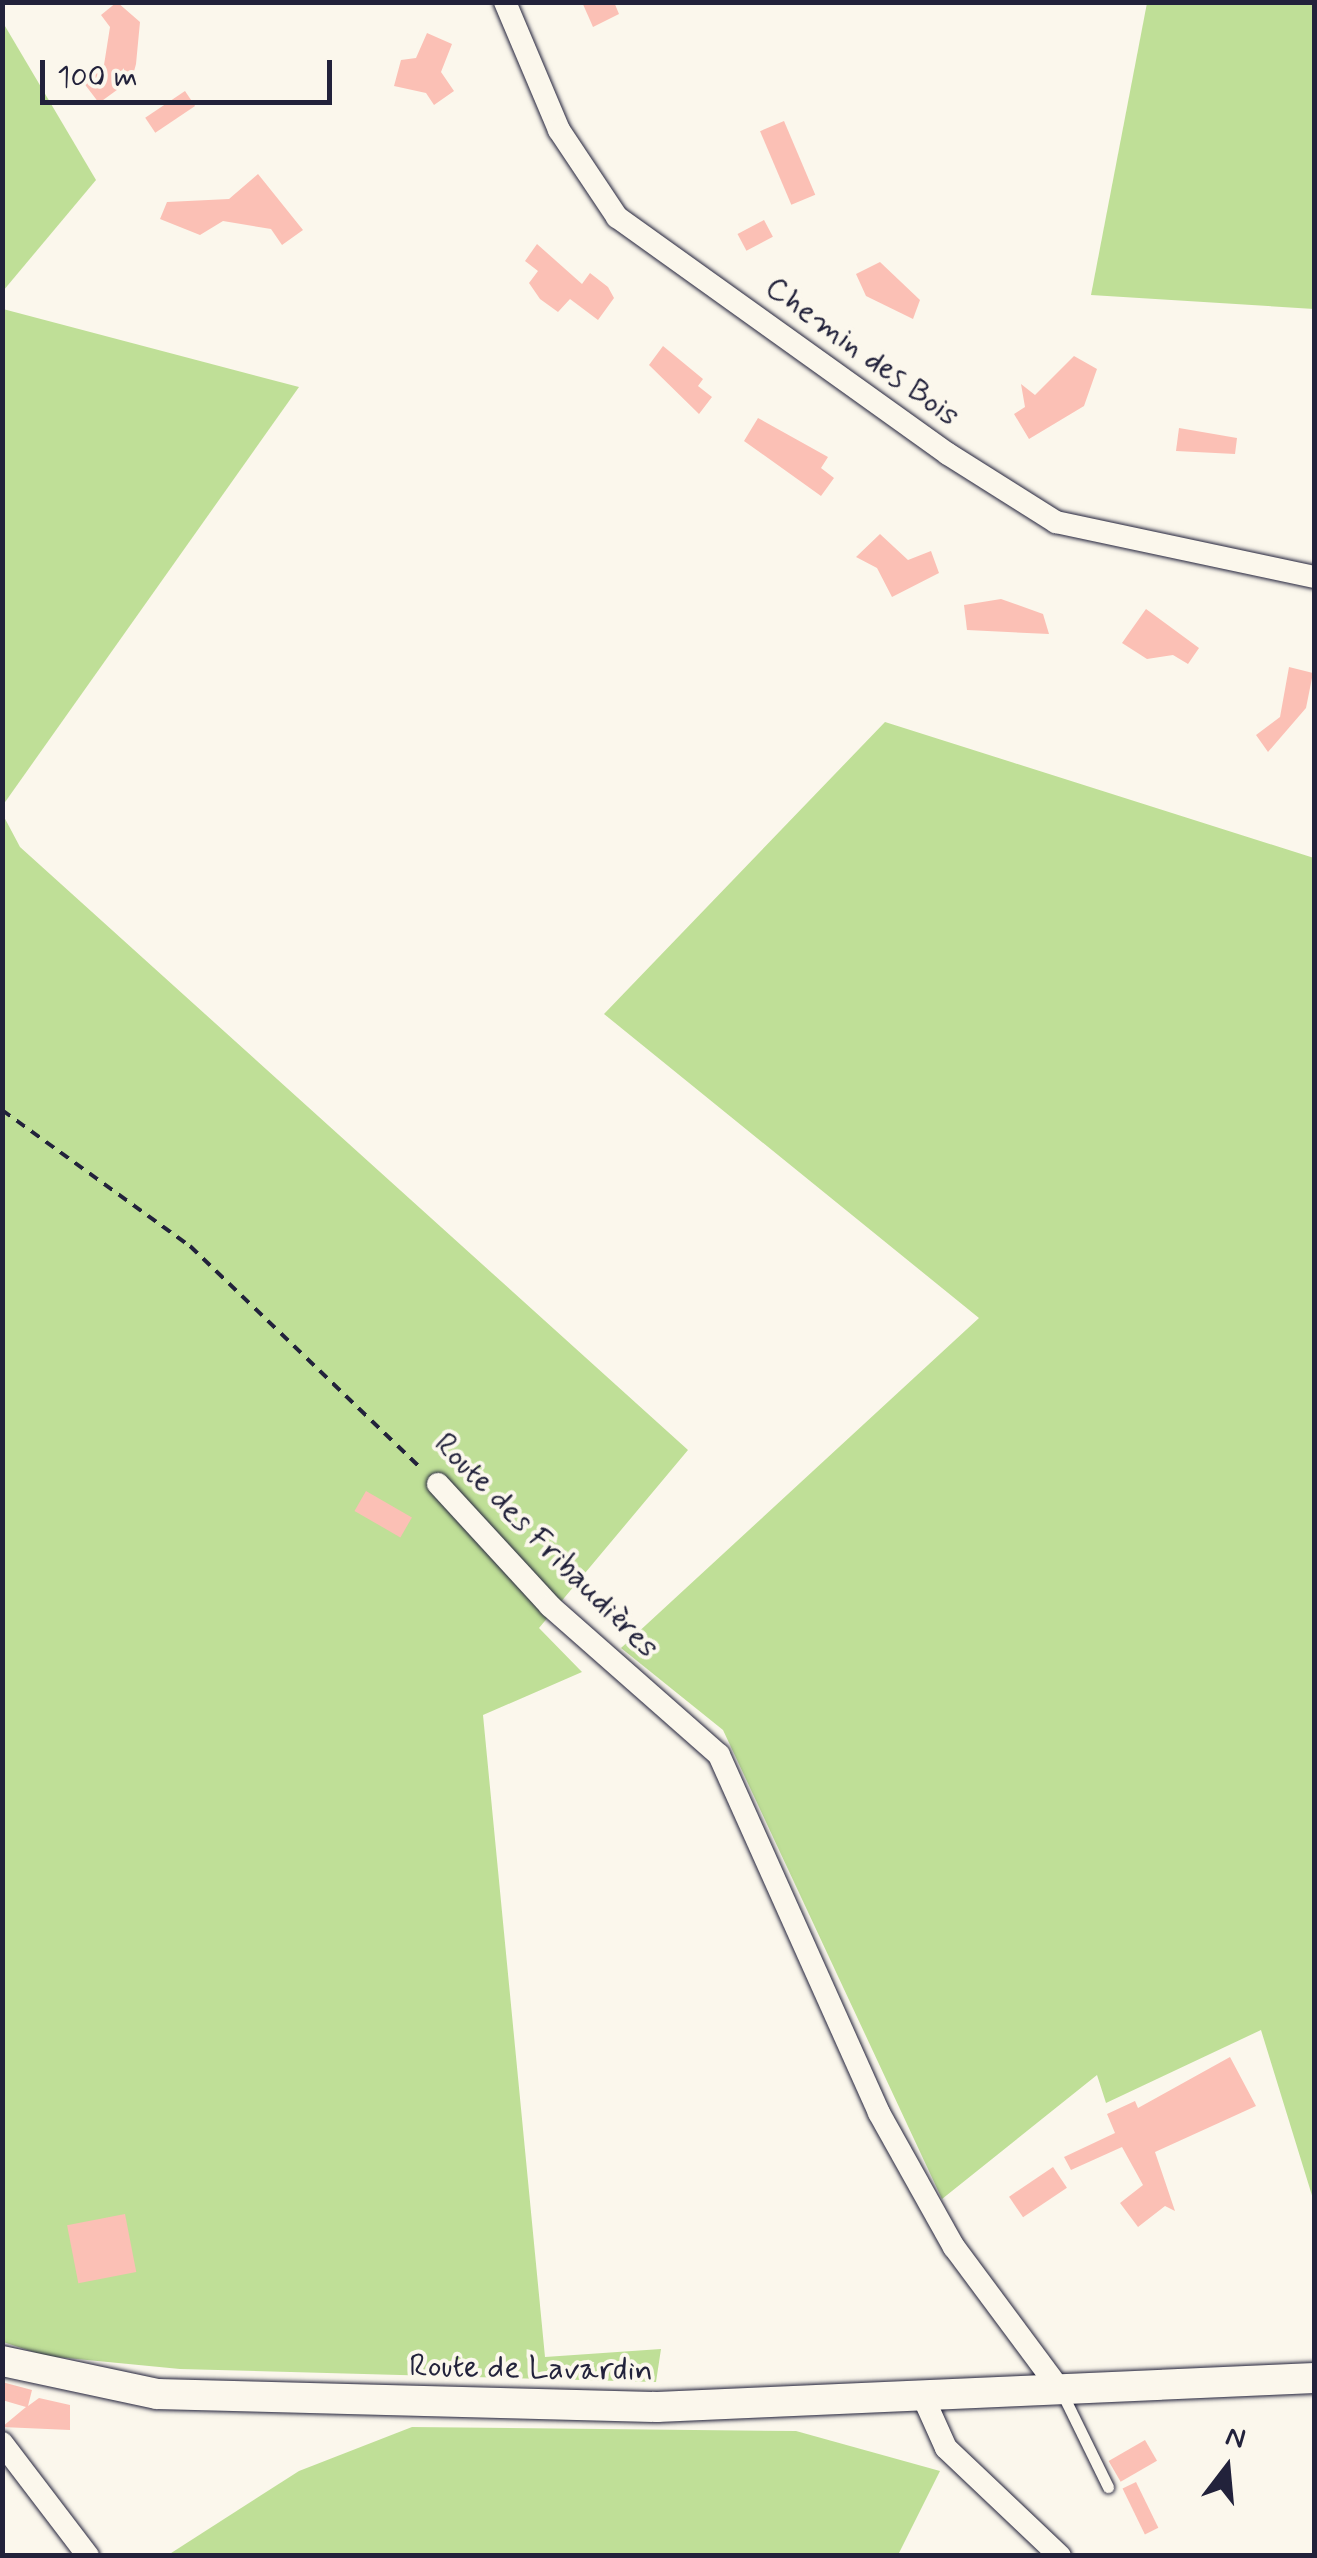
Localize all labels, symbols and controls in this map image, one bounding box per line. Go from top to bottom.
scale bar [45,40,338,102]
text: 100 m [57,58,138,97]
street label: Chemin des Bois [757,269,967,435]
street label: Route des Fribaudières [427,1427,665,1665]
street label: Route de Lavardin [411,2348,651,2390]
north arrow [1177,2418,1277,2518]
text: N [1221,2418,1249,2459]

